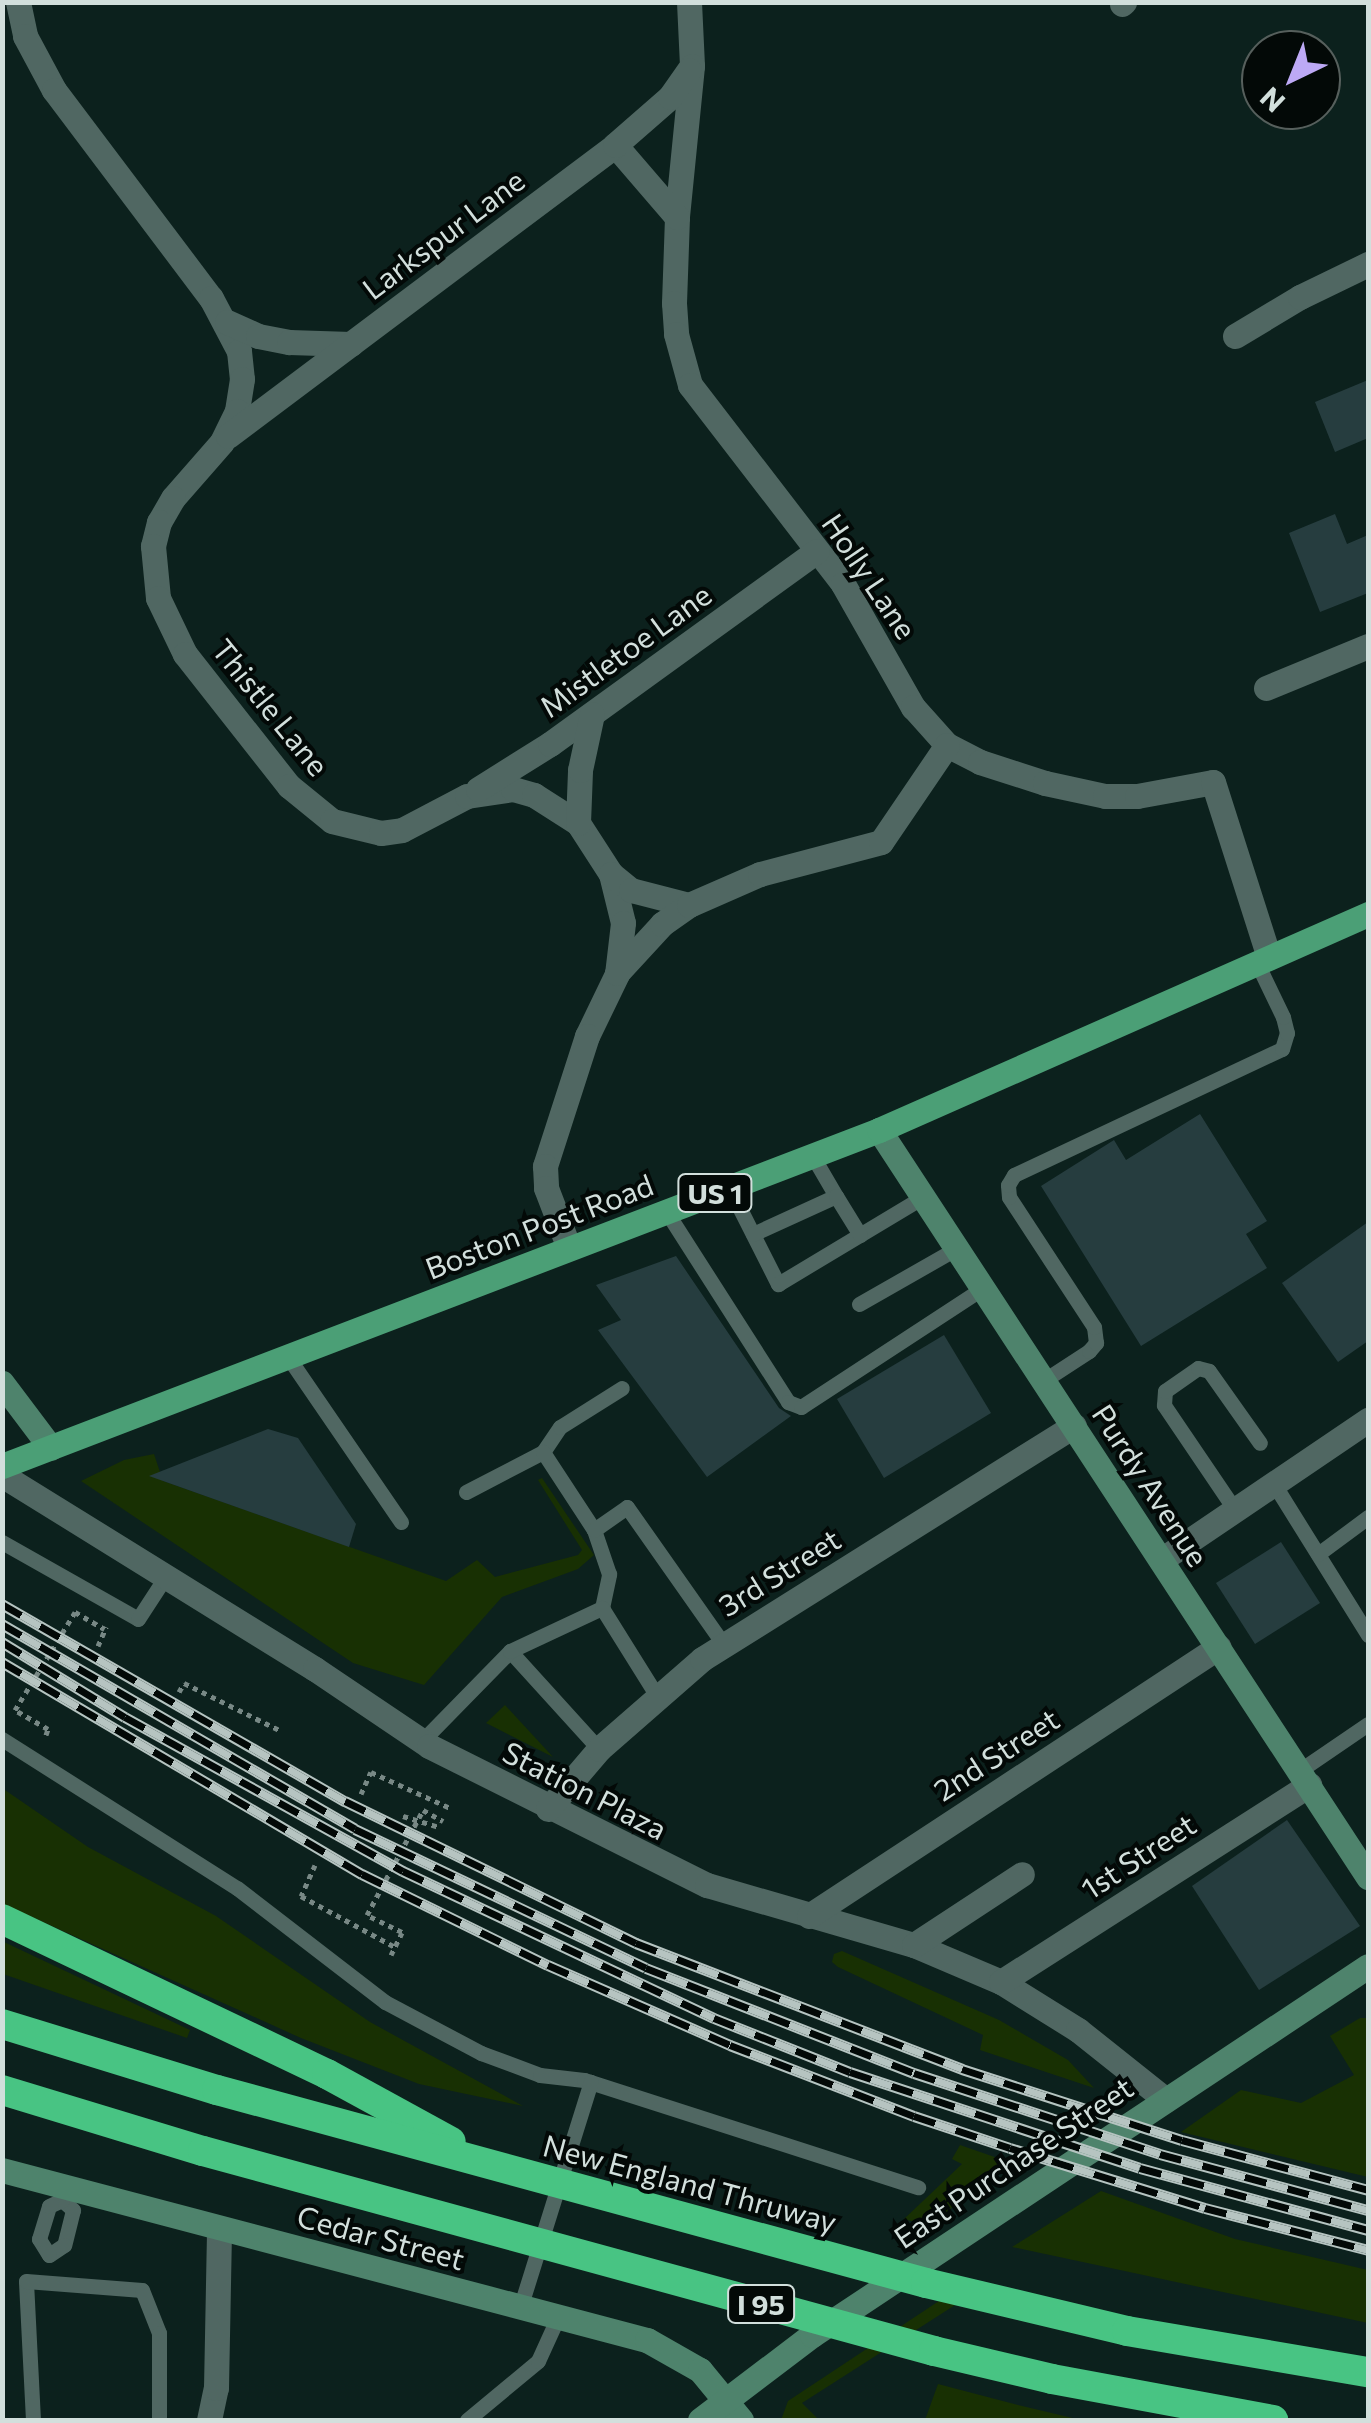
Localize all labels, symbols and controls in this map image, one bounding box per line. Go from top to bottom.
north arrow [1241,30,1341,130]
text: N [1253,81,1291,120]
street label: Larkspur Lane [355,162,531,306]
street label: Holly Lane [815,507,925,645]
street label: Mistletoe Lane [532,576,718,724]
street label: Thistle Lane [205,632,337,782]
street label: Boston Post Road [420,1166,658,1286]
road number: US 1 [675,1170,755,1216]
street label: Purdy Avenue [1085,1397,1217,1573]
street label: 3rd Street [712,1521,846,1623]
street label: 2nd Street [927,1700,1065,1808]
street label: Station Plaza [497,1733,673,1847]
street label: 1st Street [1074,1806,1202,1906]
street label: East Purchase Street [887,2069,1139,2255]
street label: New England Thruway [539,2126,841,2240]
street label: Cedar Street [293,2197,469,2277]
road number: I 95 [726,2281,796,2327]

